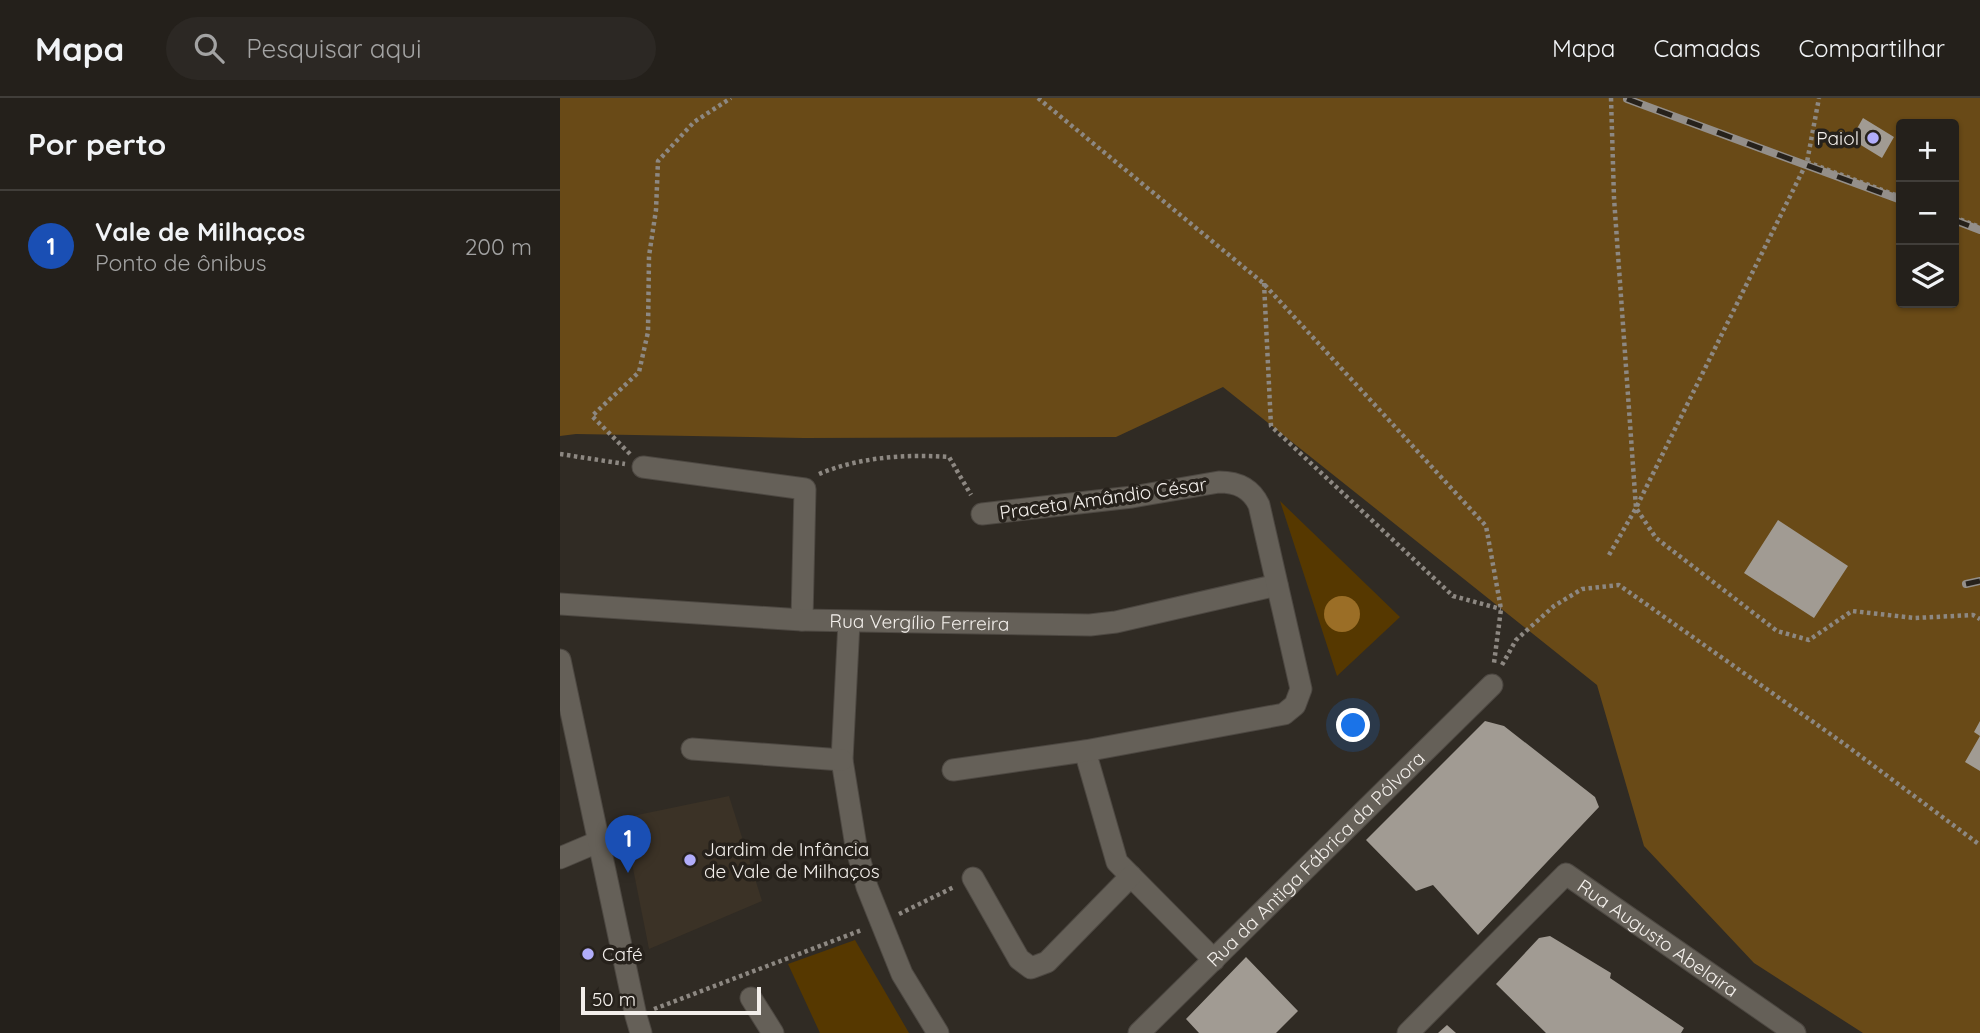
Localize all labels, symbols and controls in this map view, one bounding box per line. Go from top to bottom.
search box [166,17,656,80]
text: Mapa [35,28,124,69]
icon: search [190,29,228,67]
text: Pesquisar aqui [246,32,422,65]
text: Mapa [1552,33,1615,63]
text: Camadas [1653,33,1760,63]
text: Compartilhar [1798,33,1945,63]
map controls [1896,119,1959,308]
button: + [1896,119,1959,182]
text: Por perto [28,125,166,163]
place label: Paiol [1816,126,1859,150]
marker: Paiol [1865,130,1881,146]
button: − [1896,182,1959,245]
text: Vale de Milhaços [95,215,305,248]
text: 1 [47,232,55,261]
text: 200 m [465,232,532,261]
button: layers [1896,245,1959,308]
text: Ponto de ônibus [95,248,267,277]
street label: Praceta Amândio César [998,471,1209,524]
street label: Rua Vergílio Ferreira [829,608,1010,636]
your location [1336,708,1370,742]
street label: Rua da Antiga Fábrica da Pólvora [1201,746,1430,972]
pin: 1 [605,815,651,873]
place label: Jardim de Infância de Vale de Milhaços [704,837,880,883]
marker: Jardim de Infância de Vale de Milhaços [682,852,698,868]
street label: Rua Augusto Abelaira [1573,874,1743,1002]
place label: Café [602,942,643,966]
marker: Café [580,946,596,962]
scale bar [581,984,761,1016]
text: 50 m [592,987,636,1011]

